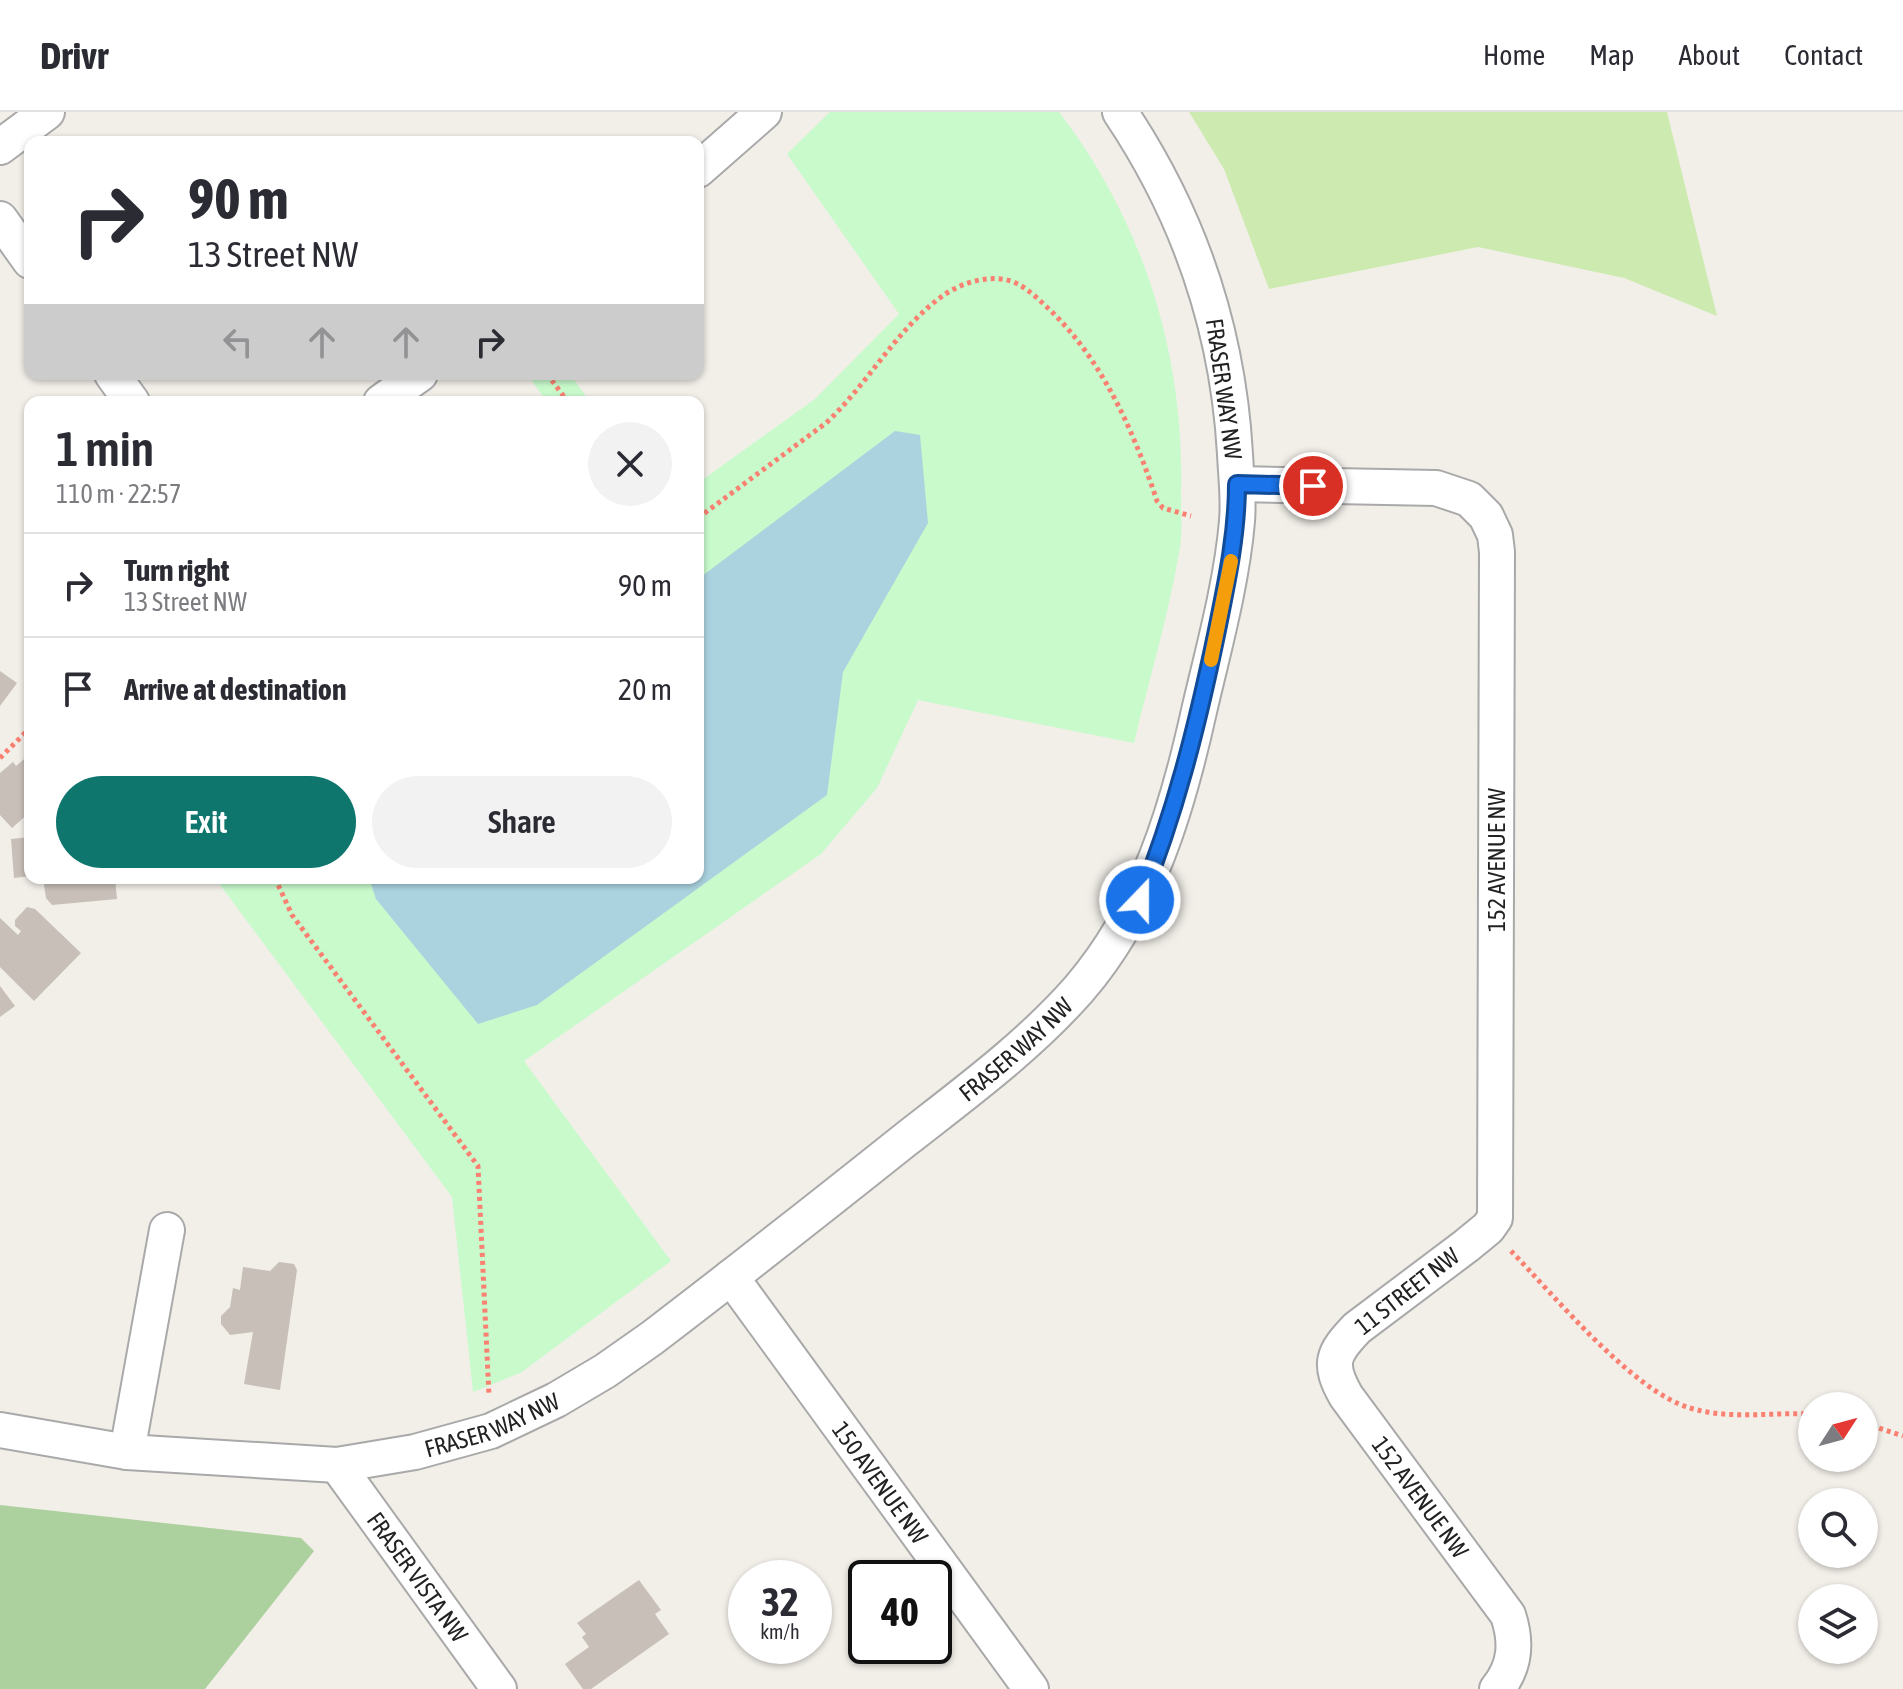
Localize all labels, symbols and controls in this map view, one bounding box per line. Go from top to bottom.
text: Drivr [40,34,108,77]
text: Home [1483,39,1545,71]
text: Map [1589,39,1634,71]
text: About [1678,39,1740,71]
text: Contact [1784,39,1863,71]
text: 90 m [188,167,289,231]
icon: right [56,168,160,272]
text: 13 Street NW [188,233,358,275]
street label: FRASER WAY NW [1201,317,1247,462]
icon: left [216,320,260,364]
icon: ahead [300,320,344,364]
icon: ahead [384,320,428,364]
icon: right [468,320,512,364]
text: 1 min [56,421,154,476]
button: close [588,422,672,506]
pin [1279,452,1347,520]
icon: arrive [1291,464,1335,508]
text: 110 m · 22:57 [56,479,181,509]
text: Turn right [124,553,230,587]
icon: right [56,563,100,607]
text: 90 m [618,568,672,602]
text: 13 Street NW [124,587,247,617]
icon: arrive [56,667,100,711]
text: Arrive at destination [124,672,346,706]
text: 20 m [618,672,672,706]
button: Exit [56,776,356,868]
button: Share [372,776,672,868]
street label: 152 AVENUE NW [1483,788,1510,932]
position arrow [1098,858,1182,942]
street label: FRASER WAY NW [953,992,1078,1106]
street label: 11 STREET NW [1350,1242,1465,1340]
street label: FRASER WAY NW [422,1387,564,1462]
north arrow [1798,1392,1878,1472]
map controls [1798,1392,1878,1664]
street label: 150 AVENUE NW [827,1416,934,1549]
street label: 152 AVENUE NW [1367,1431,1475,1563]
button: search [1798,1488,1878,1568]
street label: FRASER VISTA NW [362,1507,474,1647]
speed limit sign: 40 [848,1560,952,1664]
text: 32 [761,1579,799,1624]
button: layers [1798,1584,1878,1664]
text: km/h [760,1620,800,1643]

